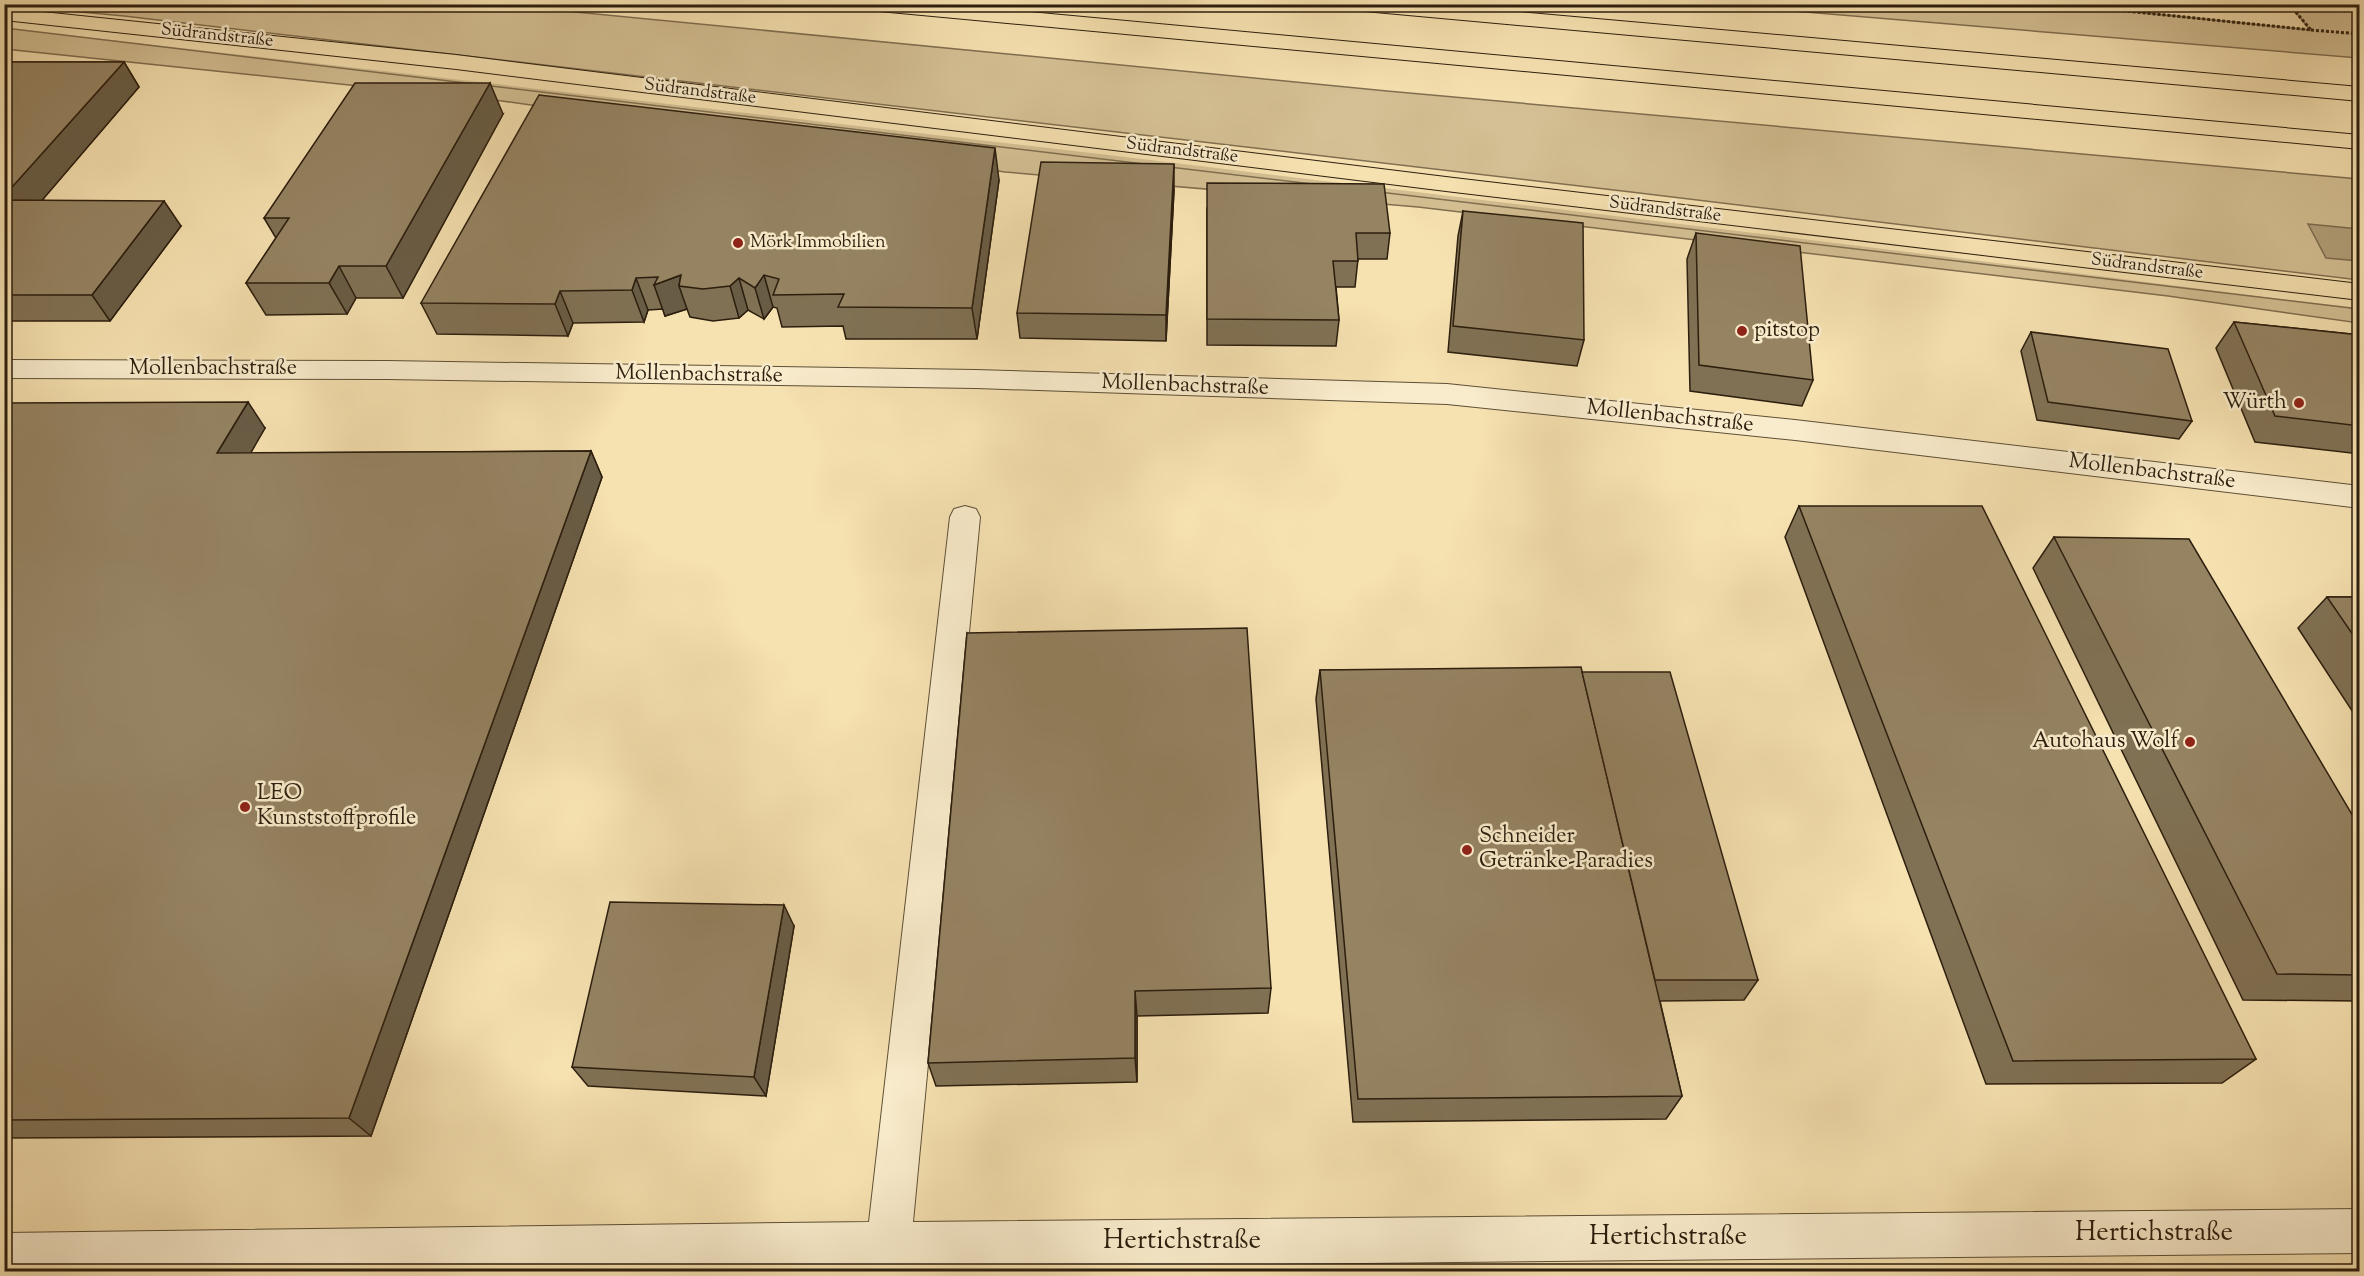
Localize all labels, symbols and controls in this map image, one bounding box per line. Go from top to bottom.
street label: Südrandstraße [159,17,275,55]
street label: Südrandstraße [642,72,758,112]
street label: Südrandstraße [1124,131,1240,171]
street label: Südrandstraße [1607,190,1723,230]
place label: Mörk Immobilien [750,230,886,256]
marker: Mörk Immobilien [731,236,745,250]
street label: Südrandstraße [2089,247,2205,287]
place label: pitstop [1754,315,1820,347]
marker: pitstop [1735,324,1749,338]
street label: Mollenbachstraße [129,353,297,385]
street label: Mollenbachstraße [615,358,783,392]
street label: Mollenbachstraße [1101,367,1269,405]
place label: Würth [2222,387,2287,419]
street label: Mollenbachstraße [1585,392,1755,442]
marker: Würth [2292,396,2306,410]
street label: Mollenbachstraße [2067,446,2237,498]
place label: Autohaus Wolf [2032,726,2179,758]
marker: Autohaus Wolf [2183,735,2197,749]
place label: LEO Kunststoffprofile [257,778,416,835]
marker: LEO Kunststoffprofile [238,800,252,814]
place label: Schneider Getränke-Paradies [1479,821,1653,878]
marker: Schneider Getränke-Paradies [1460,843,1474,857]
street label: Hertichstraße [2075,1214,2233,1253]
street label: Hertichstraße [1589,1218,1747,1257]
street label: Hertichstraße [1103,1222,1261,1261]

